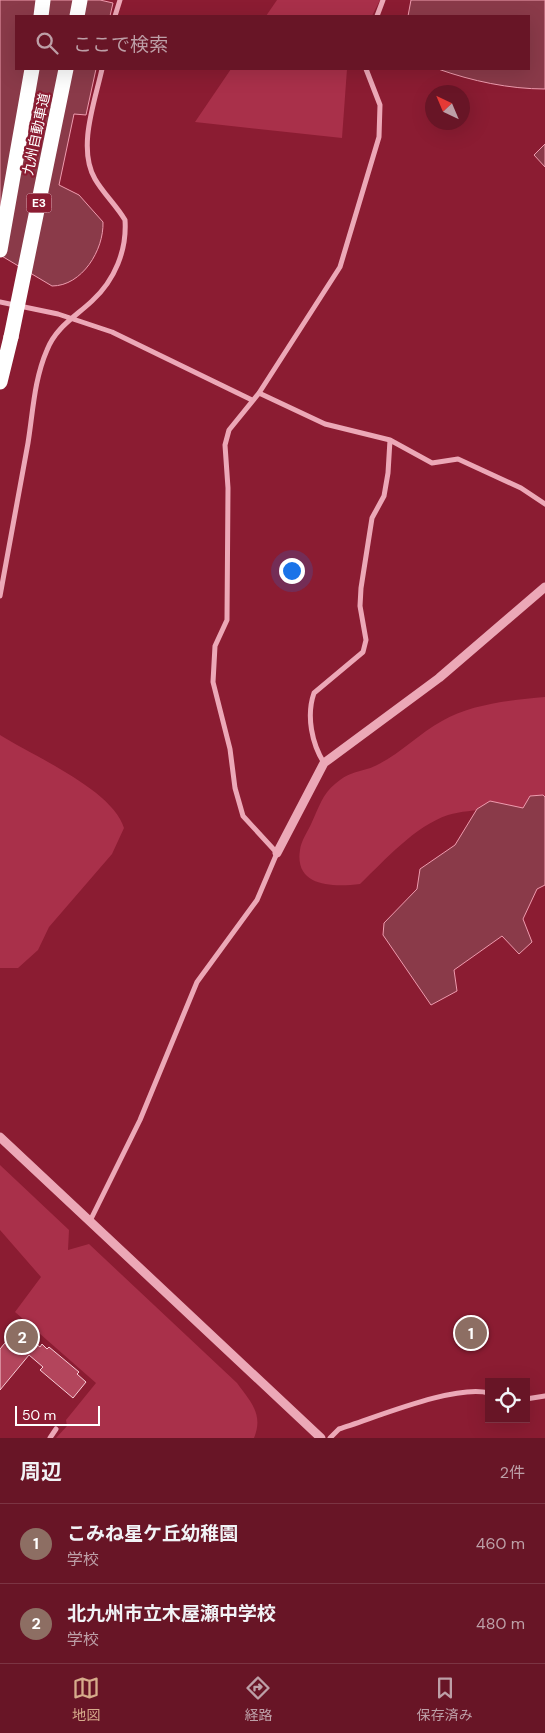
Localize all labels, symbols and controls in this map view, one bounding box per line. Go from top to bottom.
search box [15,15,530,70]
icon: search [33,29,61,57]
text: ここで検索 [73,32,168,57]
north arrow [425,85,470,130]
street label: 九州自動車道 [18,91,54,177]
road number: E3 [26,194,52,212]
your location [279,558,305,584]
pin: 1 [455,1314,487,1352]
pin: 2 [6,1318,38,1356]
map controls [485,1378,530,1423]
button: locate [485,1378,530,1423]
scale bar [15,1403,100,1426]
text: 50 m [22,1406,56,1424]
text: 周辺 [20,1458,62,1486]
text: 2件 [500,1462,525,1483]
text: こみね星ケ丘幼稚園 [67,1521,238,1546]
text: 1 [33,1533,39,1554]
text: 460 m [476,1533,525,1554]
text: 学校 [67,1549,99,1570]
text: 北九州市立木屋瀬中学校 [67,1601,276,1626]
text: 2 [31,1613,41,1634]
text: 480 m [476,1613,525,1634]
text: 学校 [67,1629,99,1650]
tab: 地図 [72,1674,100,1724]
tab: 経路 [244,1674,272,1724]
tab: 保存済み [417,1674,473,1724]

